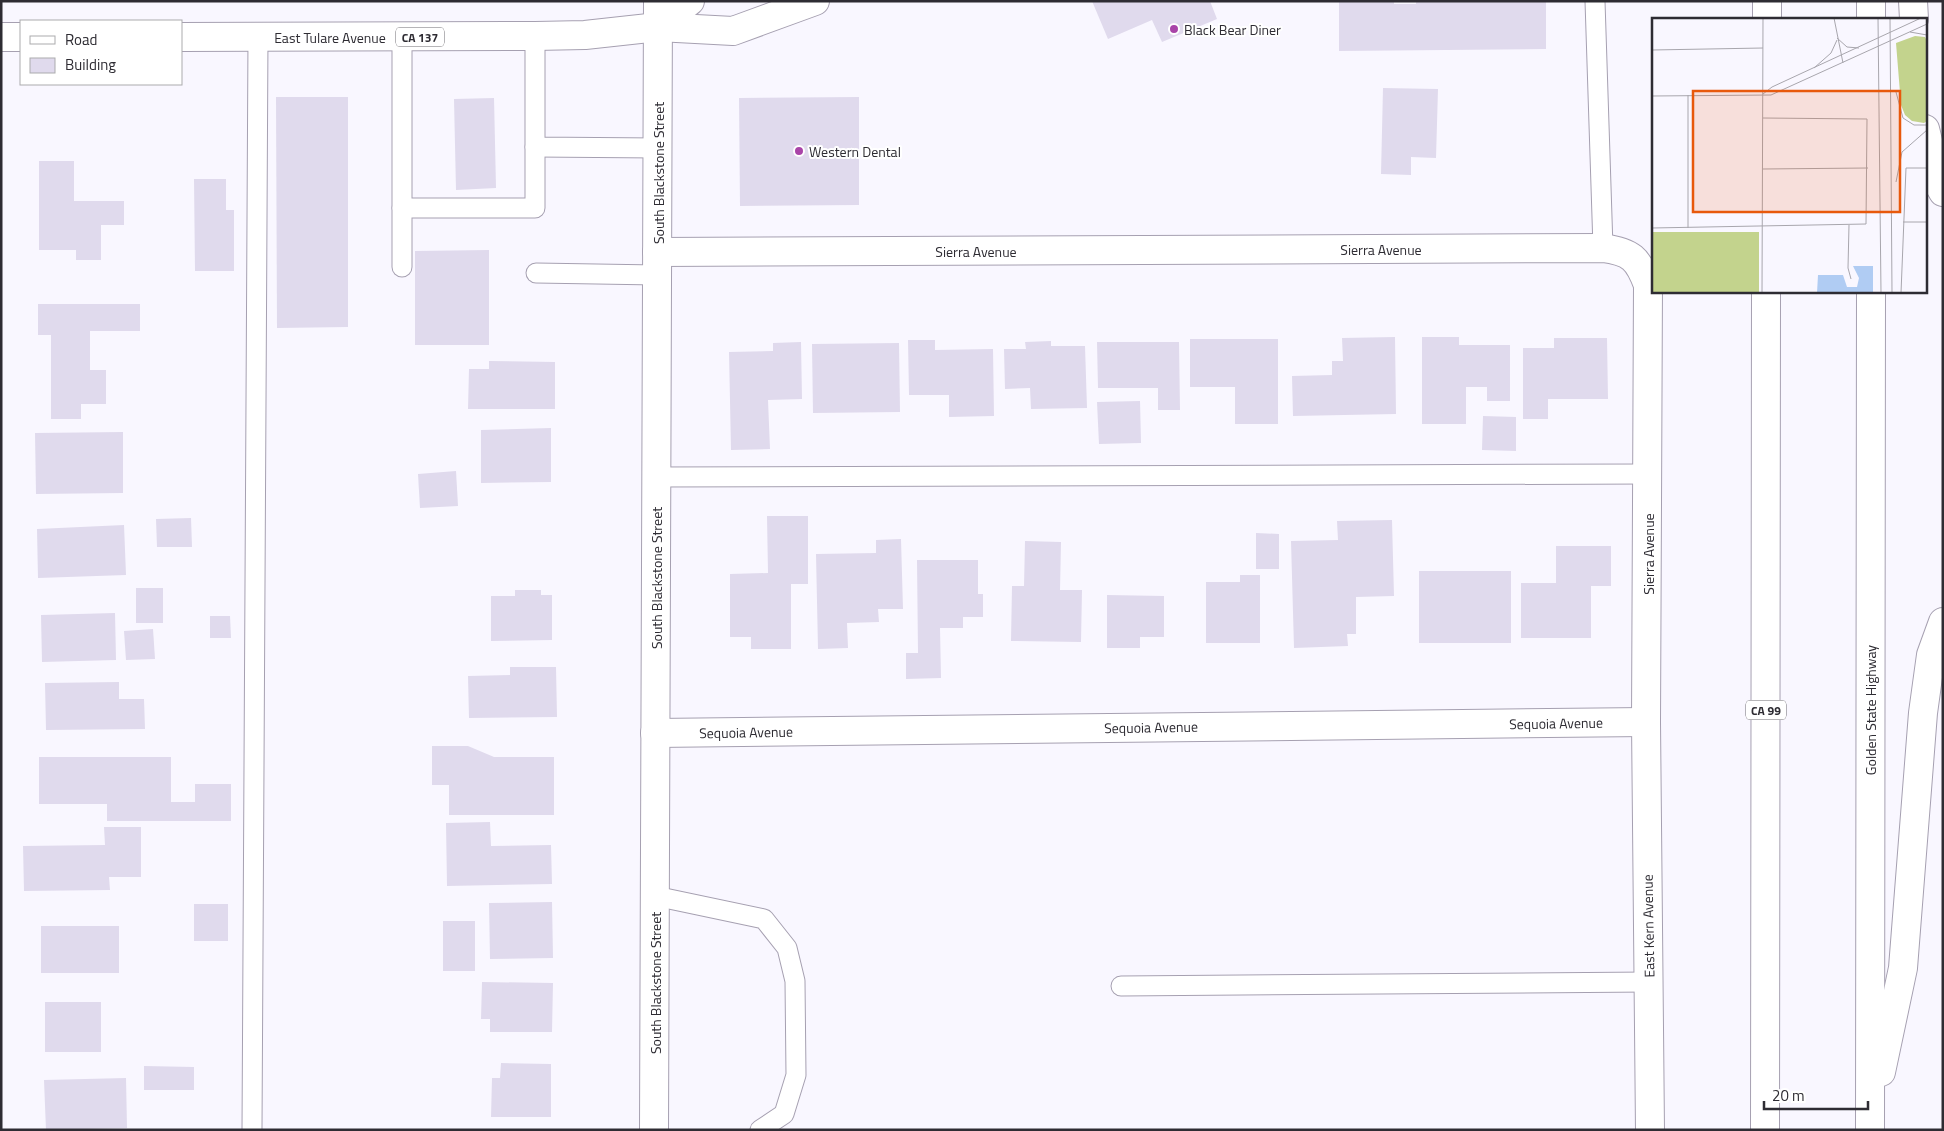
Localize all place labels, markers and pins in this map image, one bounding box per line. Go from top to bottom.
place label: Black Bear Diner [1184,19,1281,40]
marker: Black Bear Diner [1168,23,1180,35]
place label: Western Dental [809,141,901,162]
marker: Western Dental [793,145,805,157]

